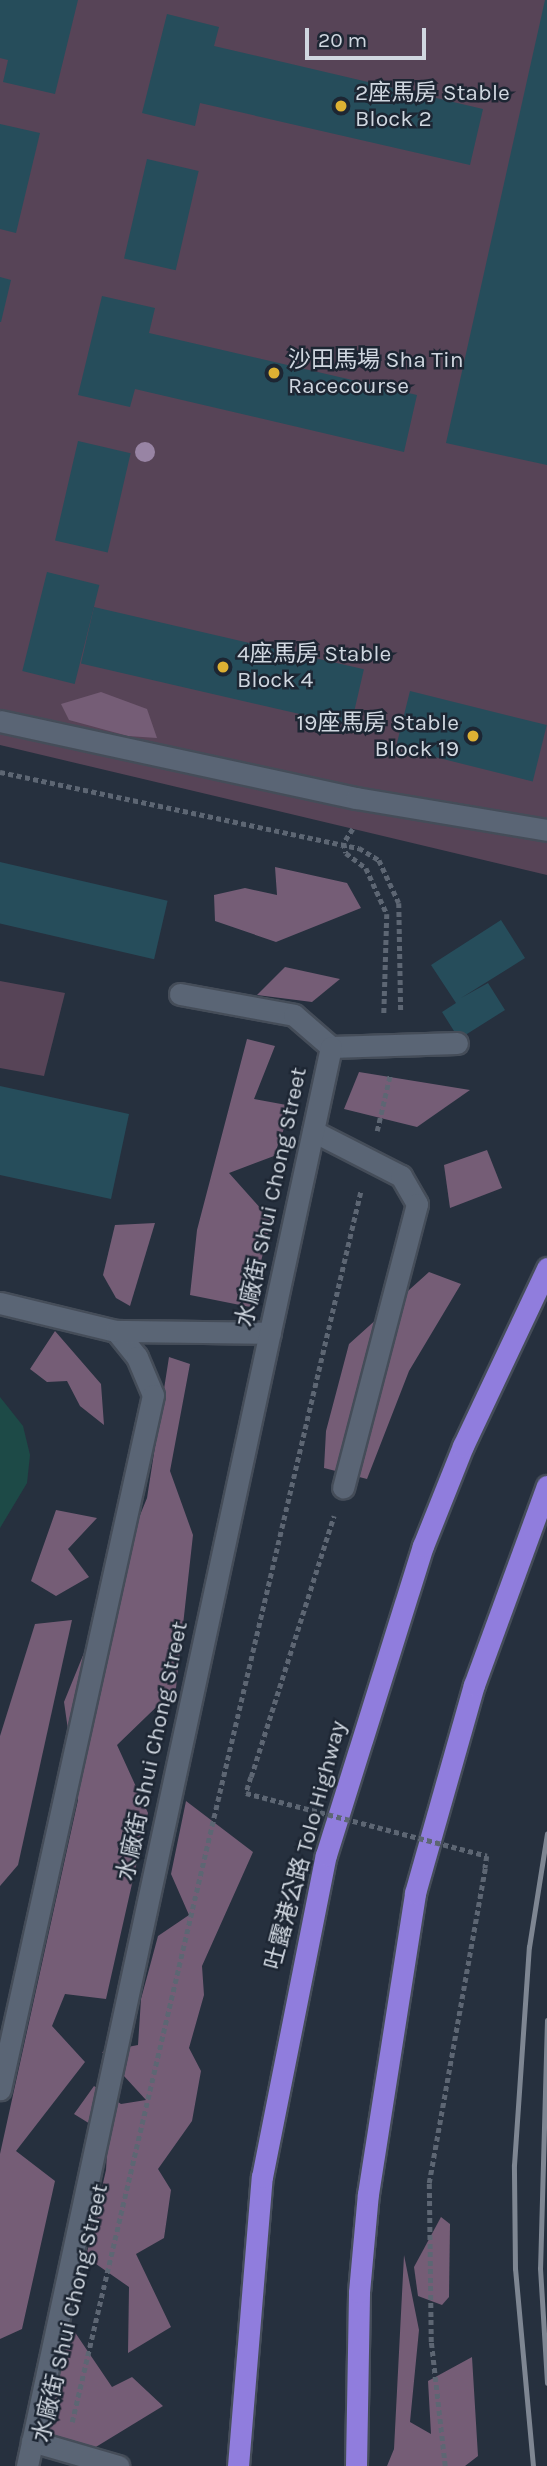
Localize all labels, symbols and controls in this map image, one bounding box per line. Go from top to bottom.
scale bar [309,14,430,58]
text: 20 m [318,28,367,52]
place label: 2座馬房 Stable Block 2 [355,79,510,133]
marker: 2座馬房 Stable Block 2 [333,98,349,114]
place label: 沙田馬場 Sha Tin Racecourse [288,346,464,400]
marker: 沙田馬場 Sha Tin Racecourse [266,365,282,381]
place label: 4座馬房 Stable Block 4 [237,640,391,694]
marker: 4座馬房 Stable Block 4 [215,659,231,675]
place label: 19座馬房 Stable Block 19 [297,709,459,763]
marker: 19座馬房 Stable Block 19 [465,728,481,744]
street label: 水廠街 Shui Chong Street [231,1065,313,1329]
street label: 水廠街 Shui Chong Street [112,1619,194,1883]
street label: 吐露港公路 Tolo Highway [259,1718,353,1972]
street label: 水廠街 Shui Chong Street [28,2181,114,2445]

